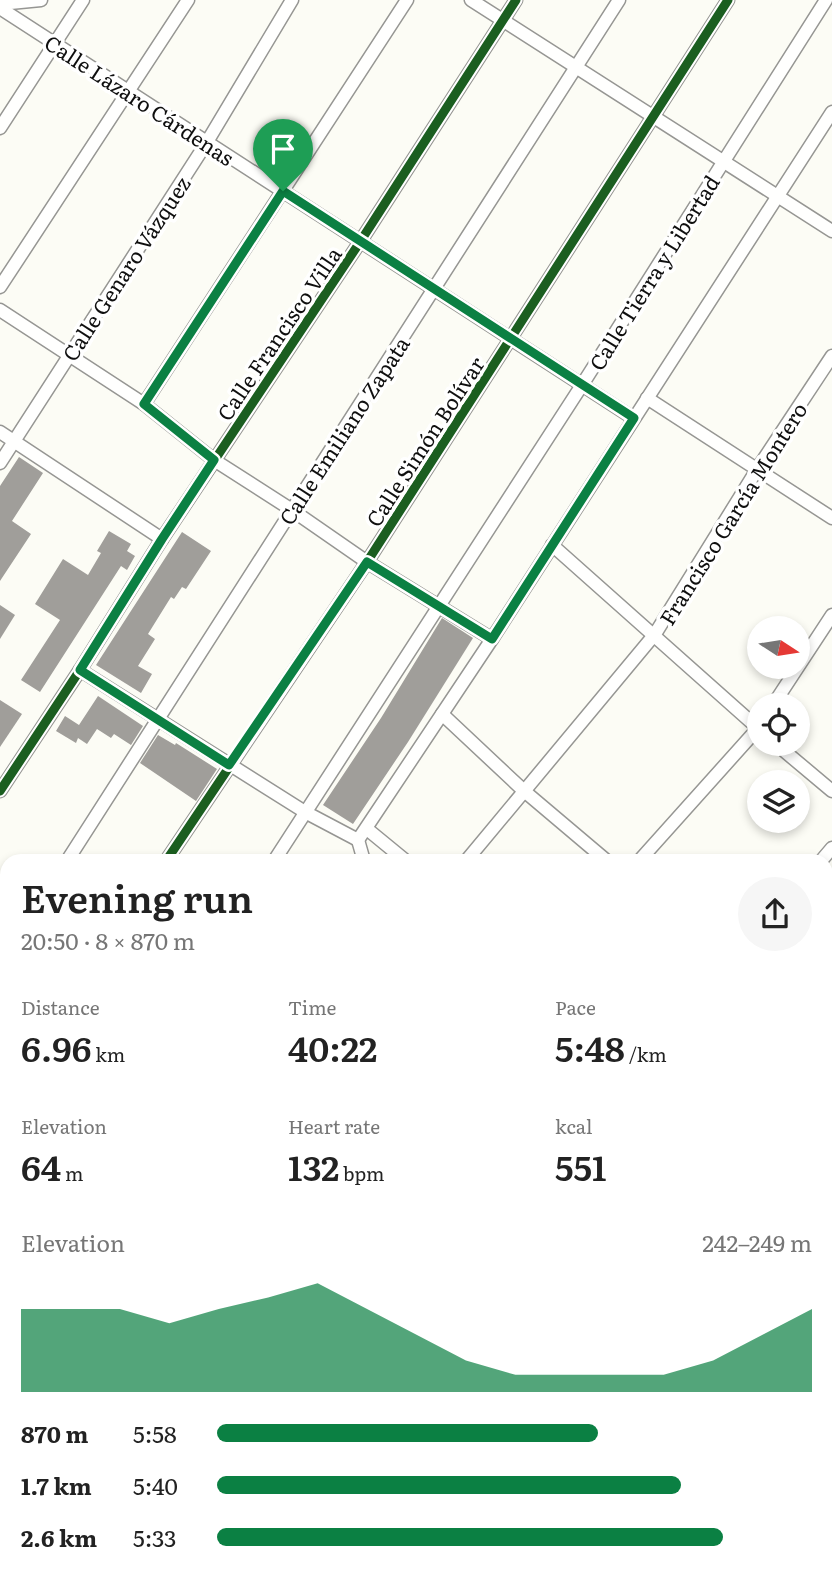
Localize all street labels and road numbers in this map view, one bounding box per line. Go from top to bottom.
street label: Calle Lázaro Cárdenas [39,26,241,172]
street label: Calle Tierra y Libertad [580,168,726,376]
street label: Calle Genaro Vázquez [54,170,196,366]
street label: Calle Francisco Villa [208,239,348,426]
street label: Calle Emiliano Zapata [270,329,416,530]
street label: Calle Simón Bolívar [357,350,491,532]
street label: Francisco García Montero [651,395,813,631]

